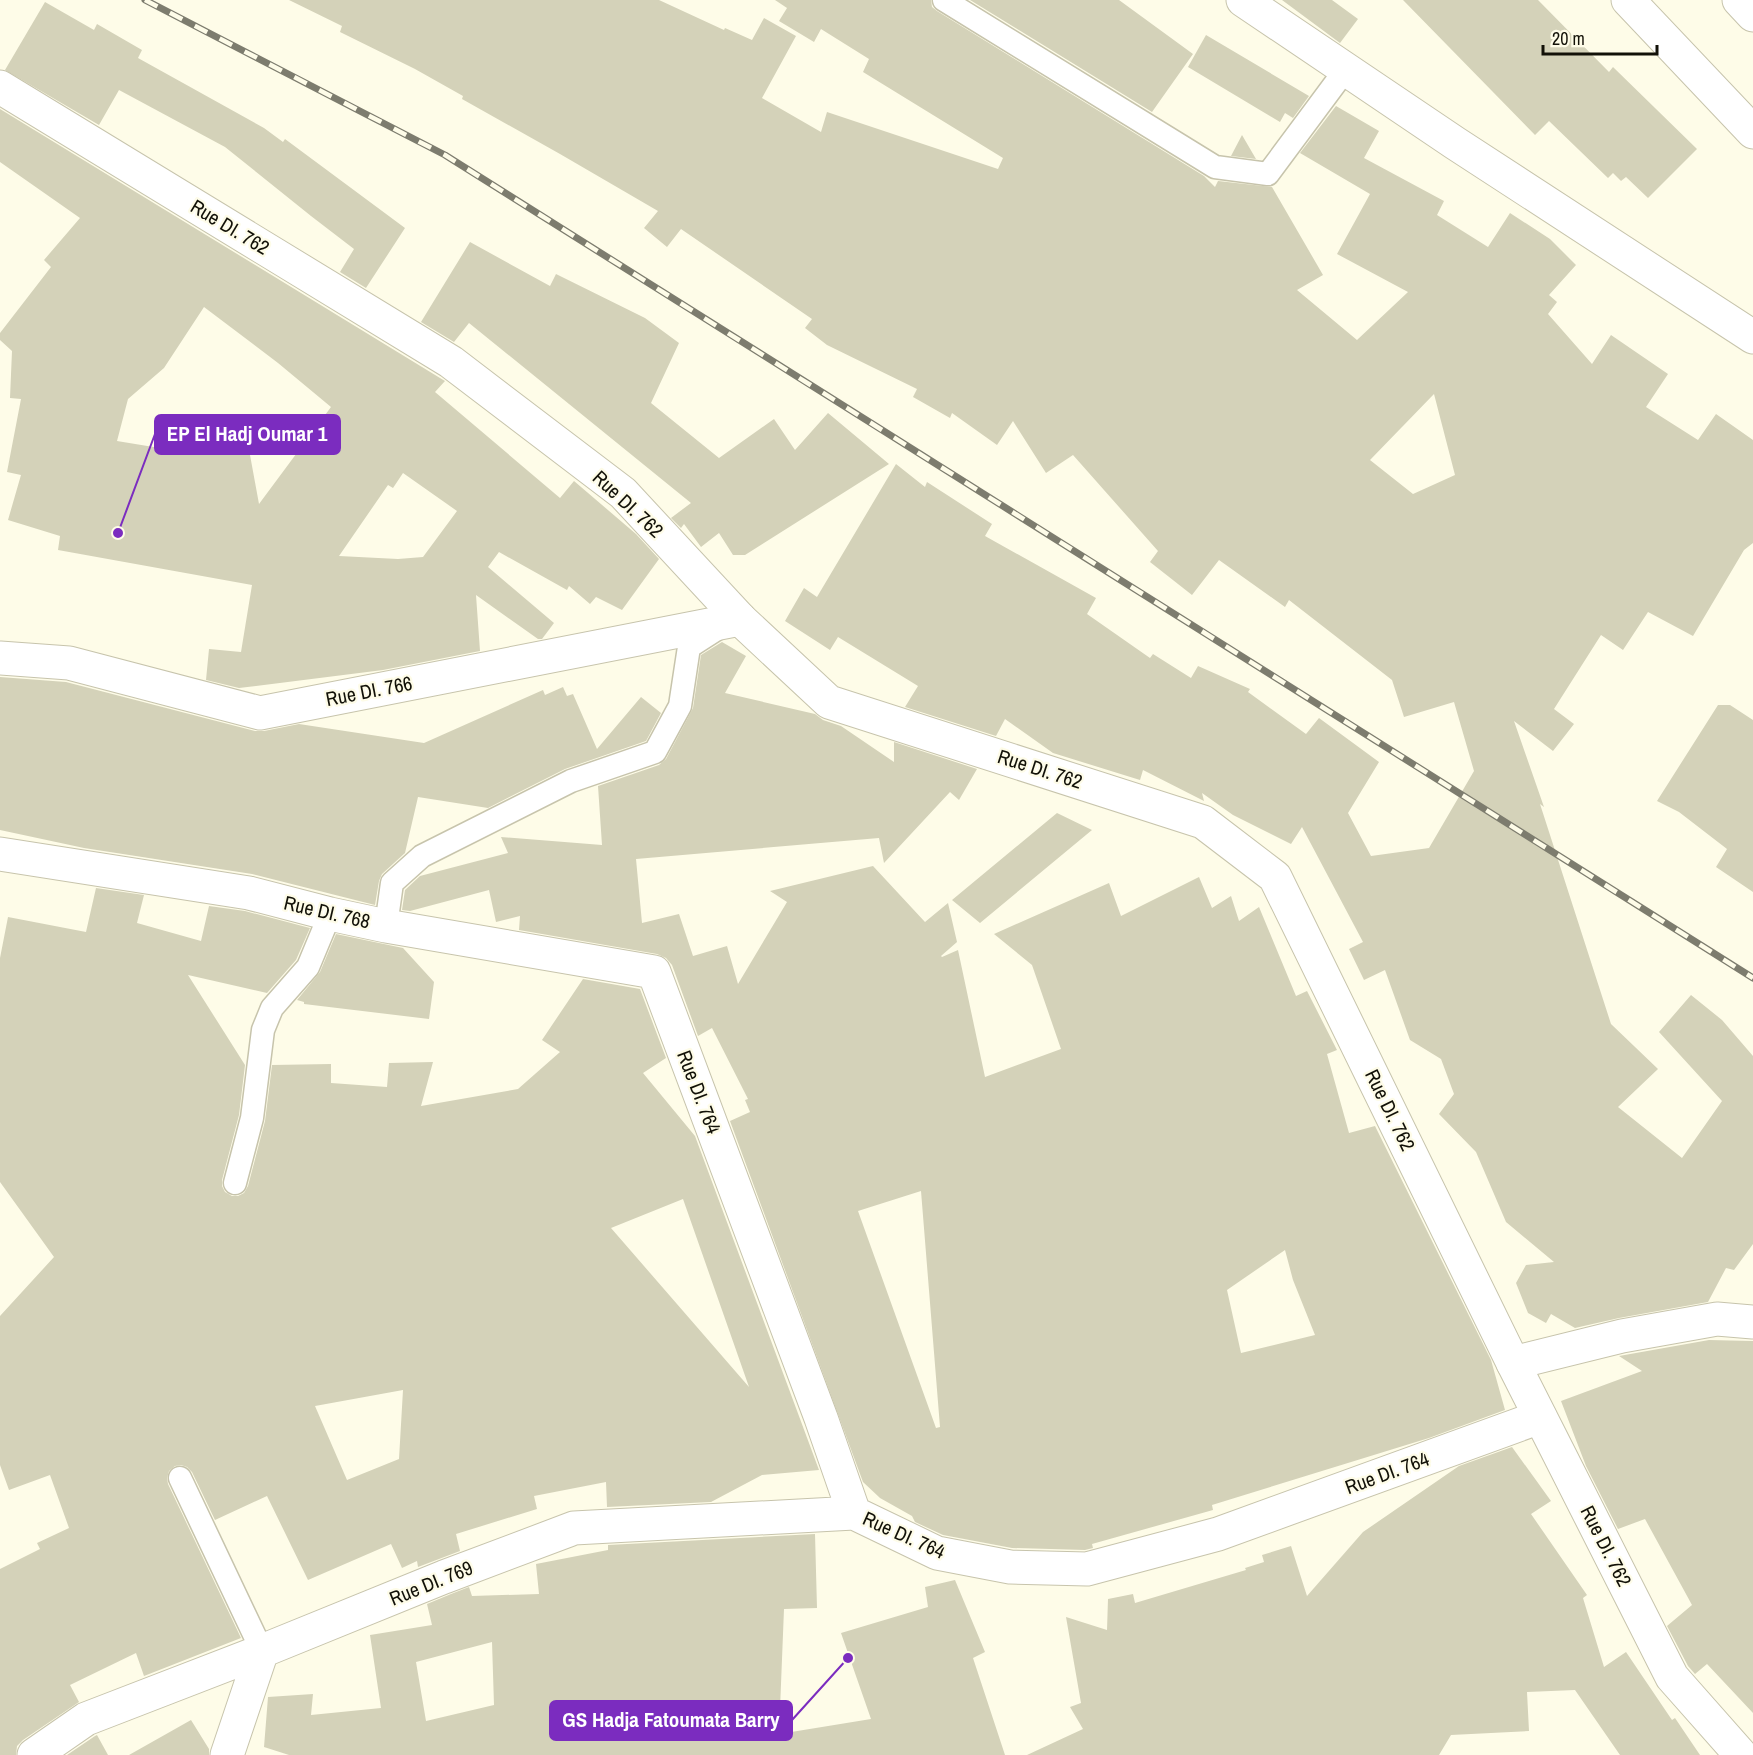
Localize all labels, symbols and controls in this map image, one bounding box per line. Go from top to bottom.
scale bar [1543,18,1657,56]
text: 20 m [1552,26,1585,51]
street label: Rue DI. 762 [186,192,275,261]
callout: EP El Hadj Oumar 1 [155,415,340,454]
text: EP El Hadj Oumar 1 [167,419,328,448]
street label: Rue DI. 762 [587,464,670,543]
street label: Rue DI. 766 [323,669,414,712]
street label: Rue DI. 762 [994,742,1086,795]
street label: Rue DI. 768 [281,889,373,935]
street label: Rue DI. 764 [671,1046,728,1138]
street label: Rue DI. 762 [1359,1065,1422,1155]
street label: Rue DI. 764 [1341,1445,1433,1500]
street label: Rue DI. 762 [1575,1501,1638,1591]
street label: Rue DI. 764 [859,1504,950,1565]
street label: Rue DI. 769 [385,1554,476,1611]
callout: GS Hadja Fatoumata Barry [550,1701,792,1740]
text: GS Hadja Fatoumata Barry [562,1705,780,1734]

